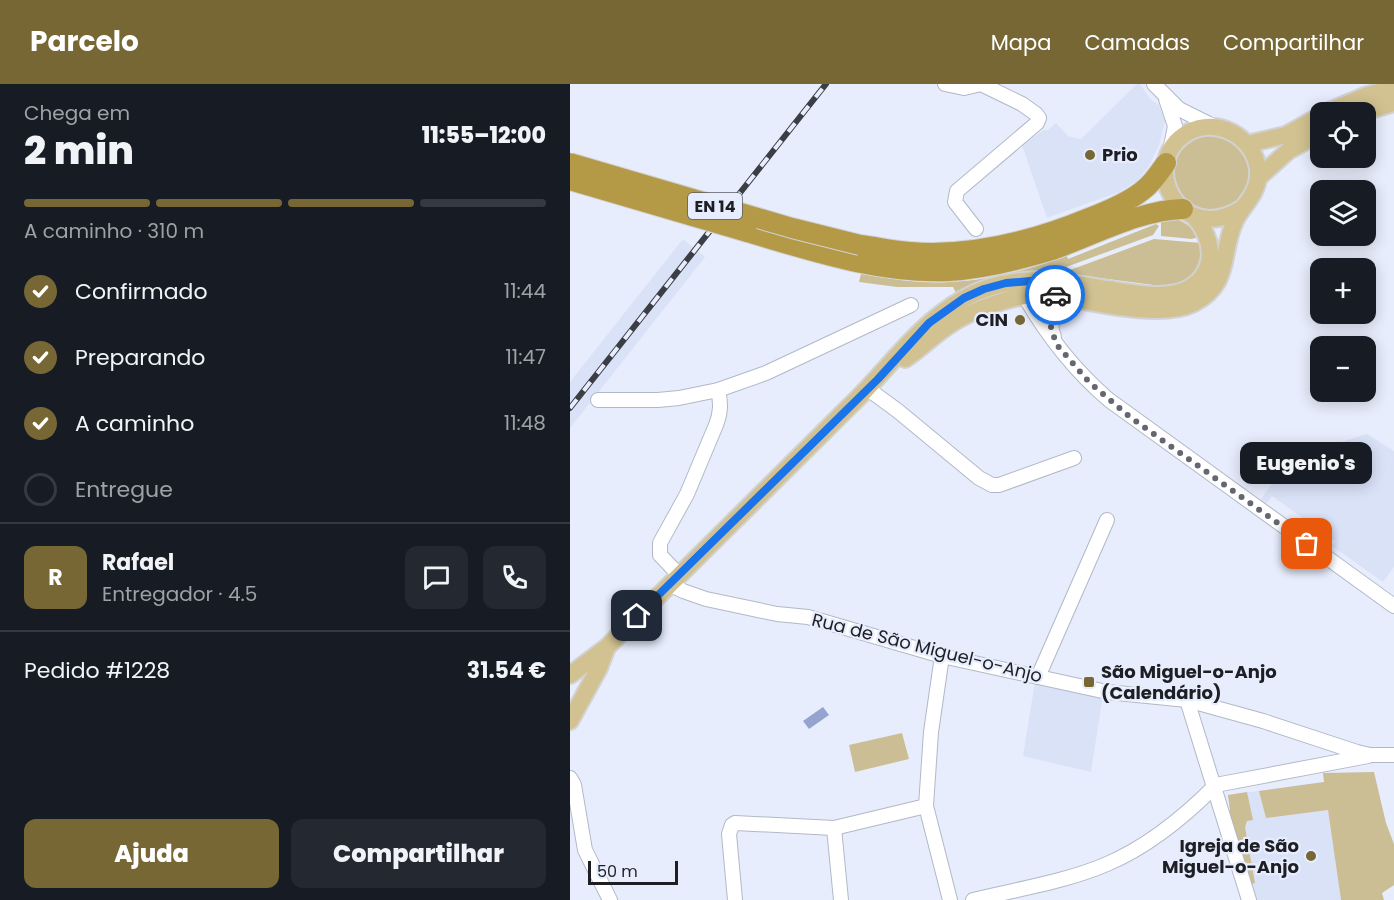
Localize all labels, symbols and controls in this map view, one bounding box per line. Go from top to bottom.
text: Parcelo [30,22,139,61]
text: Mapa [991,28,1051,57]
text: Camadas [1084,28,1190,57]
text: Compartilhar [1223,28,1364,57]
text: Chega em [24,99,130,127]
map controls [1310,102,1376,402]
button: locate [1310,102,1376,168]
text: 11:55–12:00 [422,120,546,151]
text: 2 min [24,123,134,178]
place label: Prio [1102,142,1138,167]
marker: Prio [1083,148,1097,162]
button: layers [1310,180,1376,246]
road number: EN 14 [688,193,742,219]
text: A caminho · 310 m [24,217,204,245]
button: + [1310,258,1376,324]
courier [1025,265,1085,325]
icon: check [24,275,57,308]
text: Confirmado [75,276,208,307]
text: 11:44 [504,277,546,305]
icon: car [1039,279,1072,312]
place label: CIN [975,307,1008,332]
marker: CIN [1013,313,1027,327]
button: − [1310,336,1376,402]
icon: check [24,341,57,374]
text: Preparando [75,342,205,373]
text: 11:47 [505,343,546,371]
icon: check [24,407,57,440]
text: A caminho [75,408,194,439]
text: 11:48 [504,409,546,437]
callout: Eugenio's [1241,442,1373,484]
text: Eugenio's [1256,449,1356,477]
text: Entregue [75,474,173,505]
pin [1281,518,1332,569]
icon: bag [1290,527,1323,560]
button: chat [405,546,468,609]
button: phone [483,546,546,609]
text: Rafael [102,547,174,578]
text: R [48,562,63,593]
text: Entregador · 4.5 [102,580,257,608]
pin [611,590,662,641]
icon: home [620,599,653,632]
street label: Rua de São Miguel-o-Anjo [809,607,1045,688]
text: Pedido #1228 [24,655,170,686]
text: 31.54 € [467,655,546,686]
place label: São Miguel-o-Anjo (Calendário) [1101,659,1277,705]
marker: São Miguel-o-Anjo (Calendário) [1082,675,1096,689]
button: Ajuda [24,819,279,888]
button: Compartilhar [291,819,546,888]
place label: Igreja de São Miguel-o-Anjo [1162,833,1299,879]
marker: Igreja de São Miguel-o-Anjo [1304,849,1318,863]
scale bar [588,858,678,886]
text: 50 m [597,860,638,883]

